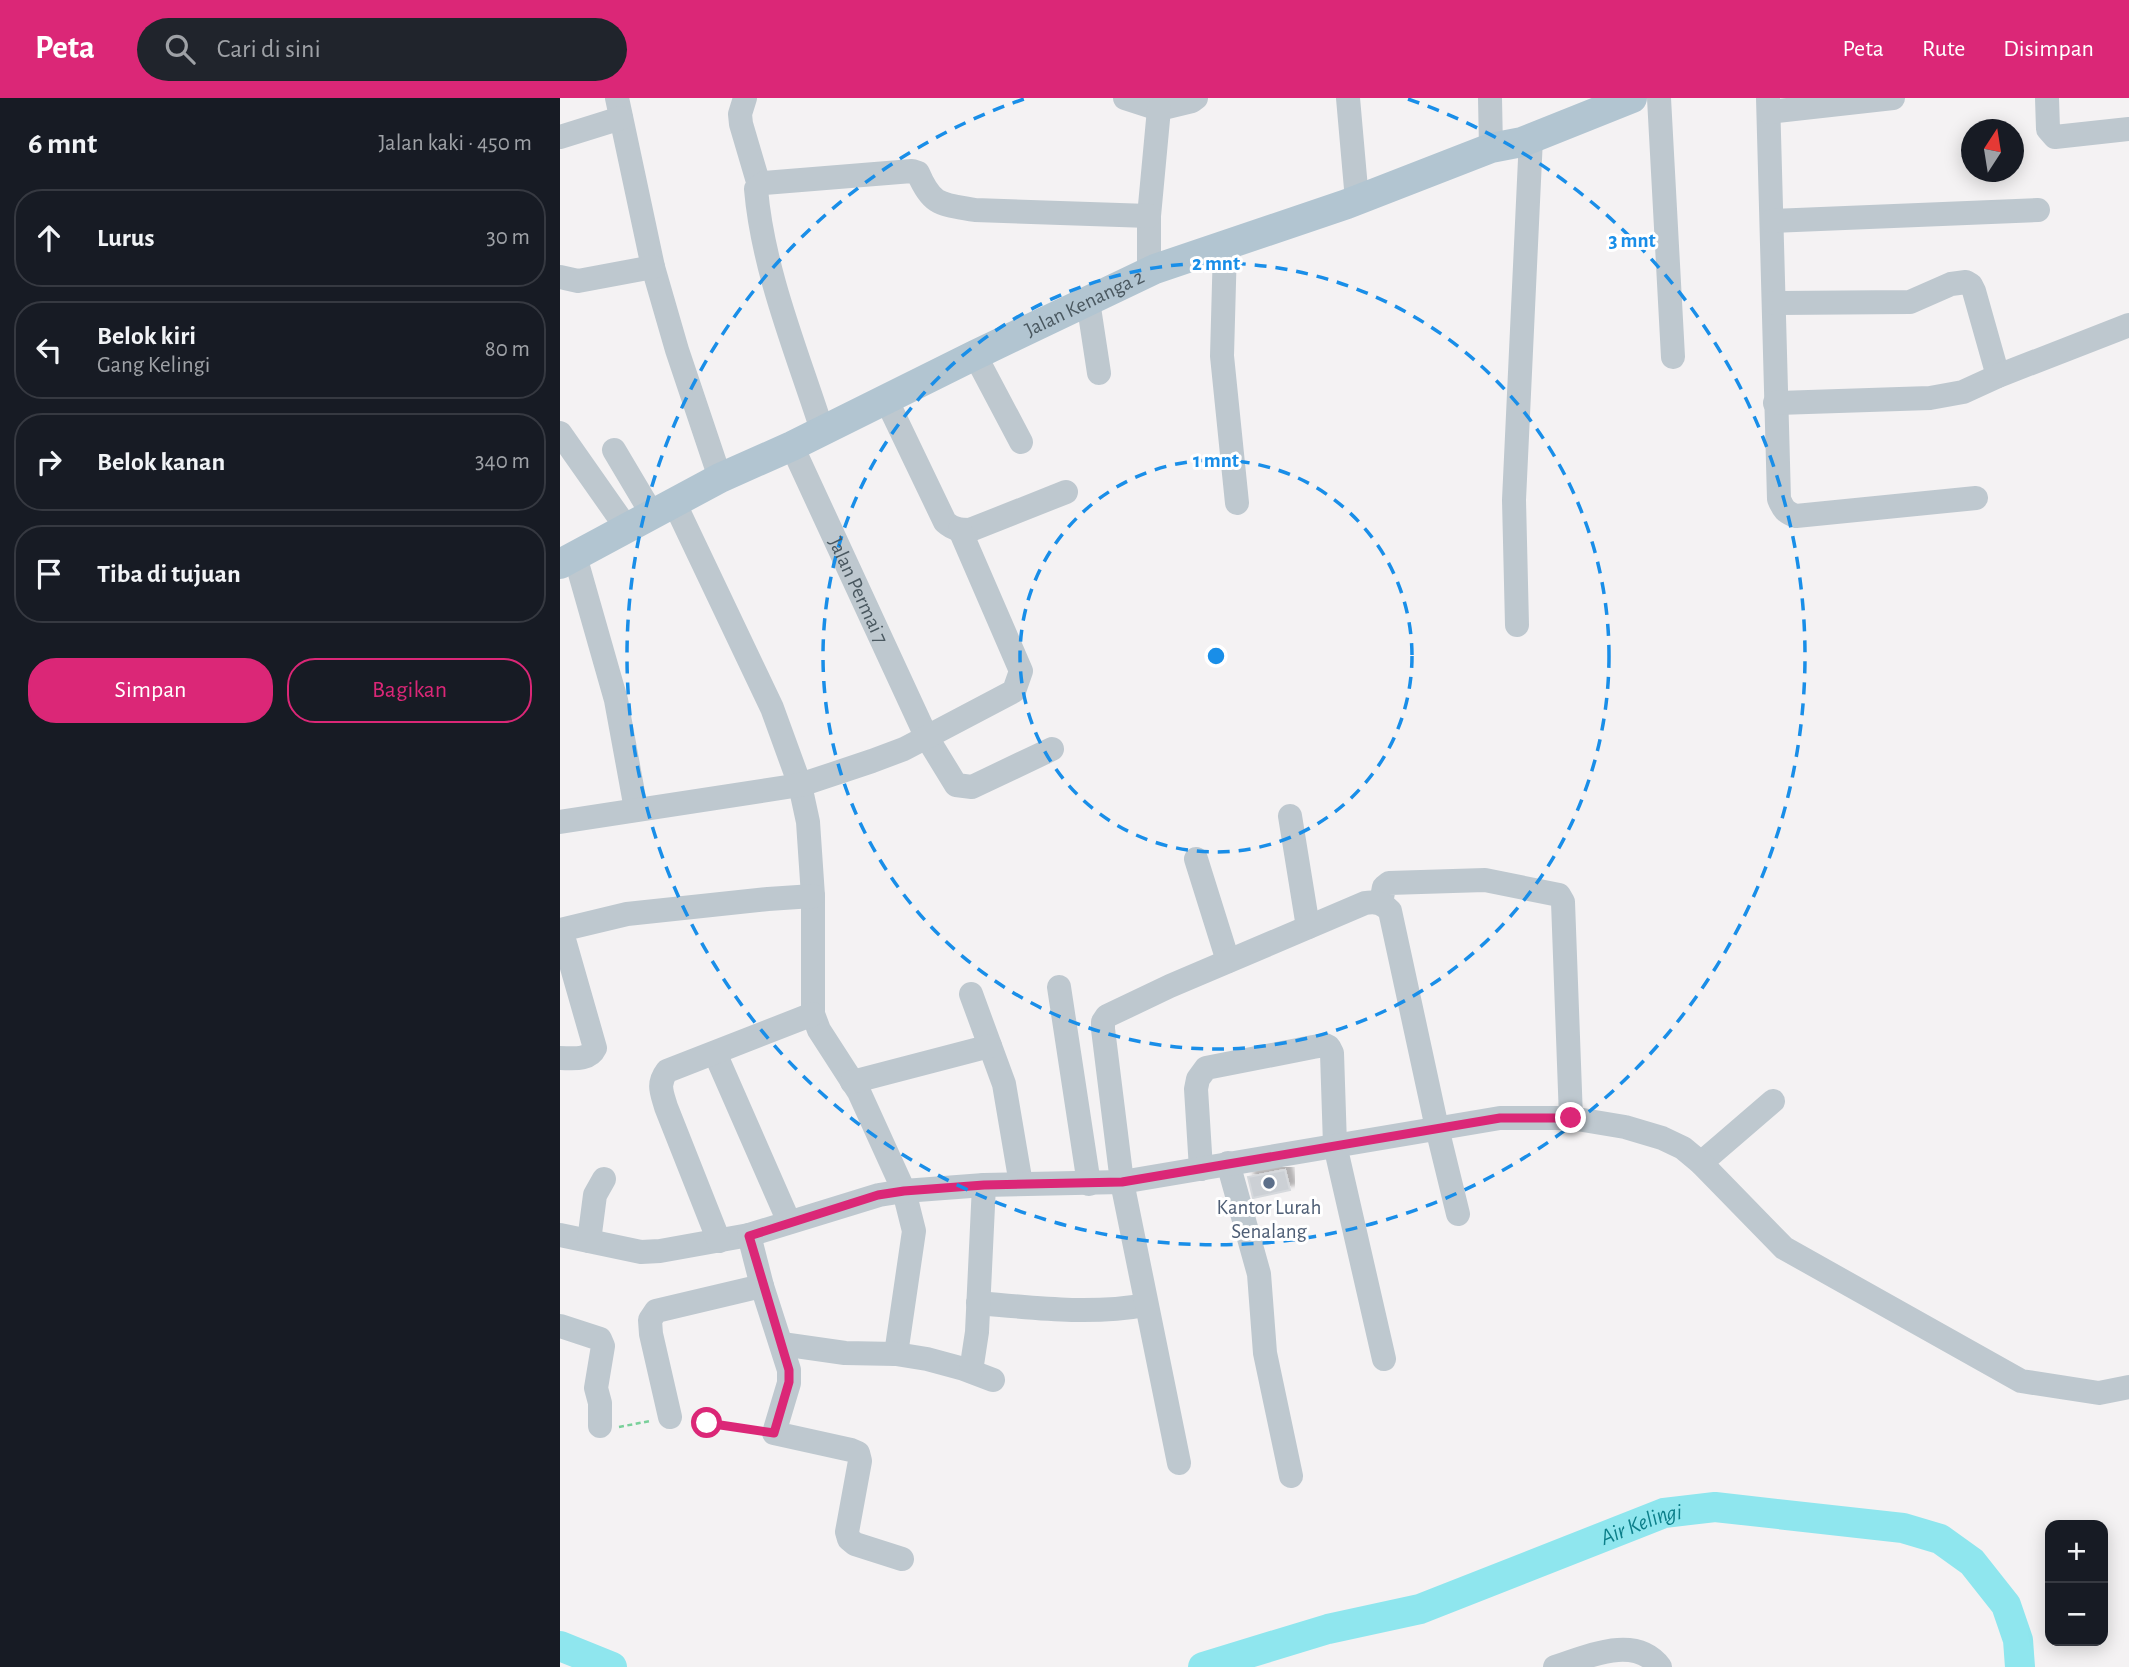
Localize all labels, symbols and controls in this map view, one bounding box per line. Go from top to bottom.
search box [137,18,627,81]
icon: search [161,30,199,68]
text: Peta [35,32,95,65]
text: Cari di sini [217,36,321,62]
text: Peta [1843,37,1884,61]
text: Rute [1922,37,1965,61]
text: Disimpan [2003,37,2094,61]
north arrow [1961,119,2024,182]
text: 6 mnt [28,129,97,159]
text: Jalan kaki · 450 m [378,132,532,155]
icon: ahead [30,219,68,257]
text: Lurus [97,225,154,251]
text: 30 m [486,226,530,249]
text: 3 mnt [1608,230,1656,251]
text: 2 mnt [1192,253,1240,274]
street label: Jalan Kenanga 2 [1022,266,1147,341]
text: Belok kiri [97,323,196,349]
icon: left [30,331,68,369]
text: 80 m [485,338,530,361]
text: Gang Kelingi [97,354,210,377]
icon: right [30,443,68,481]
text: Belok kanan [97,449,225,475]
text: 340 m [475,450,530,473]
text: 1 mnt [1193,450,1239,471]
street label: Jalan Permai 7 [825,534,892,647]
icon: arrive [30,555,68,593]
text: Tiba di tujuan [97,561,241,587]
centre of rings [1204,644,1228,668]
button: Simpan [28,658,273,723]
button: Bagikan [287,658,532,723]
route end [1555,1102,1586,1133]
marker: Kantor Lurah Senalang [1261,1175,1277,1191]
place label: Kantor Lurah Senalang [1217,1197,1321,1242]
route start [691,1407,722,1438]
water label: Air Kelingi [1596,1501,1683,1550]
map controls [2045,1520,2108,1646]
button: + [2045,1520,2108,1583]
button: − [2045,1583,2108,1646]

